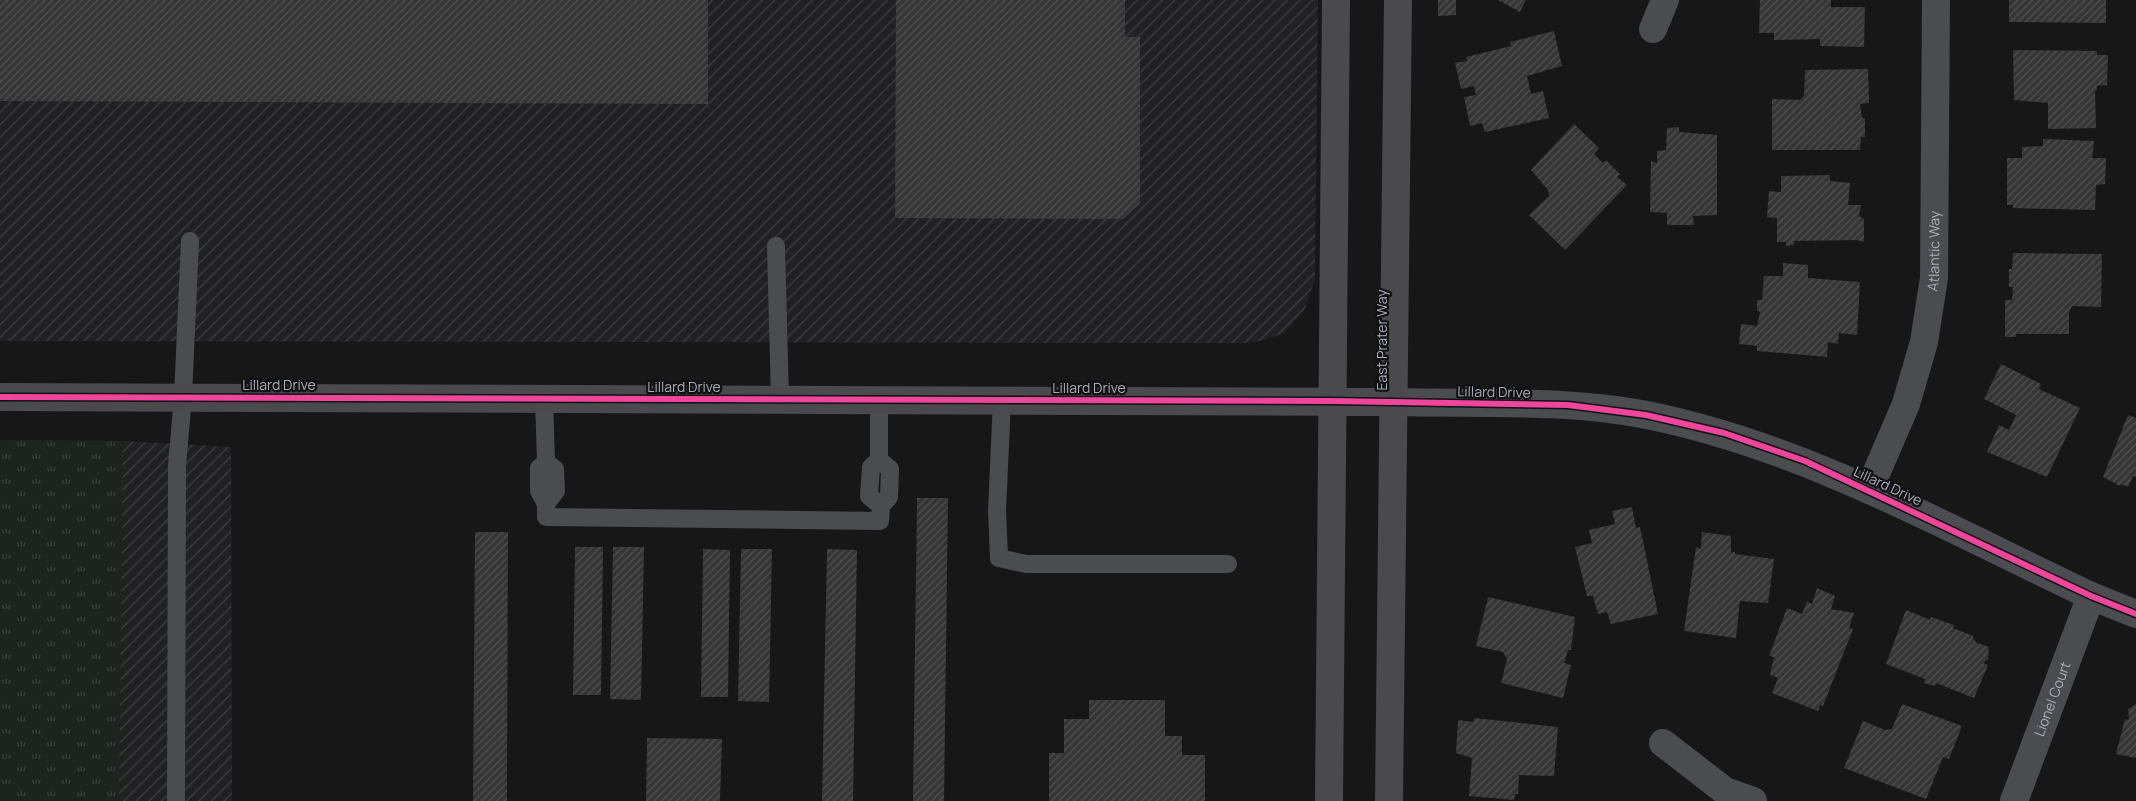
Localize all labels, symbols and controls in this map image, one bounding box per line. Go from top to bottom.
street label: Atlantic Way [1922,210,1943,292]
street label: East Prater Way [1372,289,1391,391]
street label: Lillard Drive [242,375,316,394]
street label: Lillard Drive [647,377,721,396]
street label: Lillard Drive [1052,378,1126,397]
street label: Lillard Drive [1457,381,1531,402]
street label: Lillard Drive [1851,461,1926,510]
street label: Lionel Court [2029,658,2075,739]

